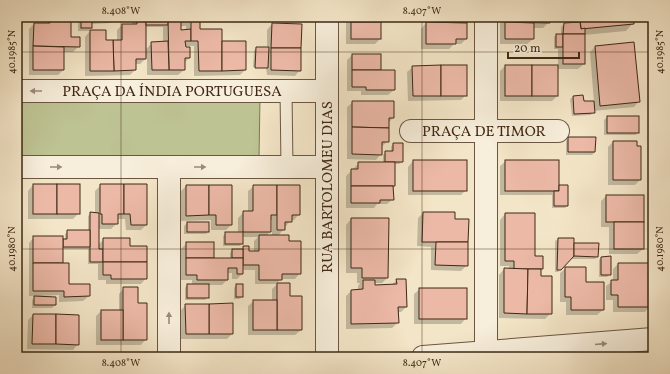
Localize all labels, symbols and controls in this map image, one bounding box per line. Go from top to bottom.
text: 8.408°W [102,4,140,18]
text: 8.407°W [403,4,441,18]
text: 40.1985°N [5,29,19,74]
text: 40.1985°N [653,29,667,74]
scale bar [508,34,579,60]
text: 20 m [514,41,541,57]
street label: PRAÇA DA ÍNDIA PORTUGUESA [62,82,282,103]
one-way arrow [29,88,42,94]
street label: RUA BARTOLOMEU DIAS [318,101,339,273]
street label: PRAÇA DE TIMOR [422,122,546,143]
one-way arrow [50,164,63,170]
one-way arrow [194,164,207,170]
text: 40.1980°N [5,226,19,272]
text: 40.1980°N [653,226,667,272]
one-way arrow [166,311,172,324]
one-way arrow [595,340,607,347]
text: 8.408°W [102,356,140,370]
text: 8.407°W [403,356,441,370]

